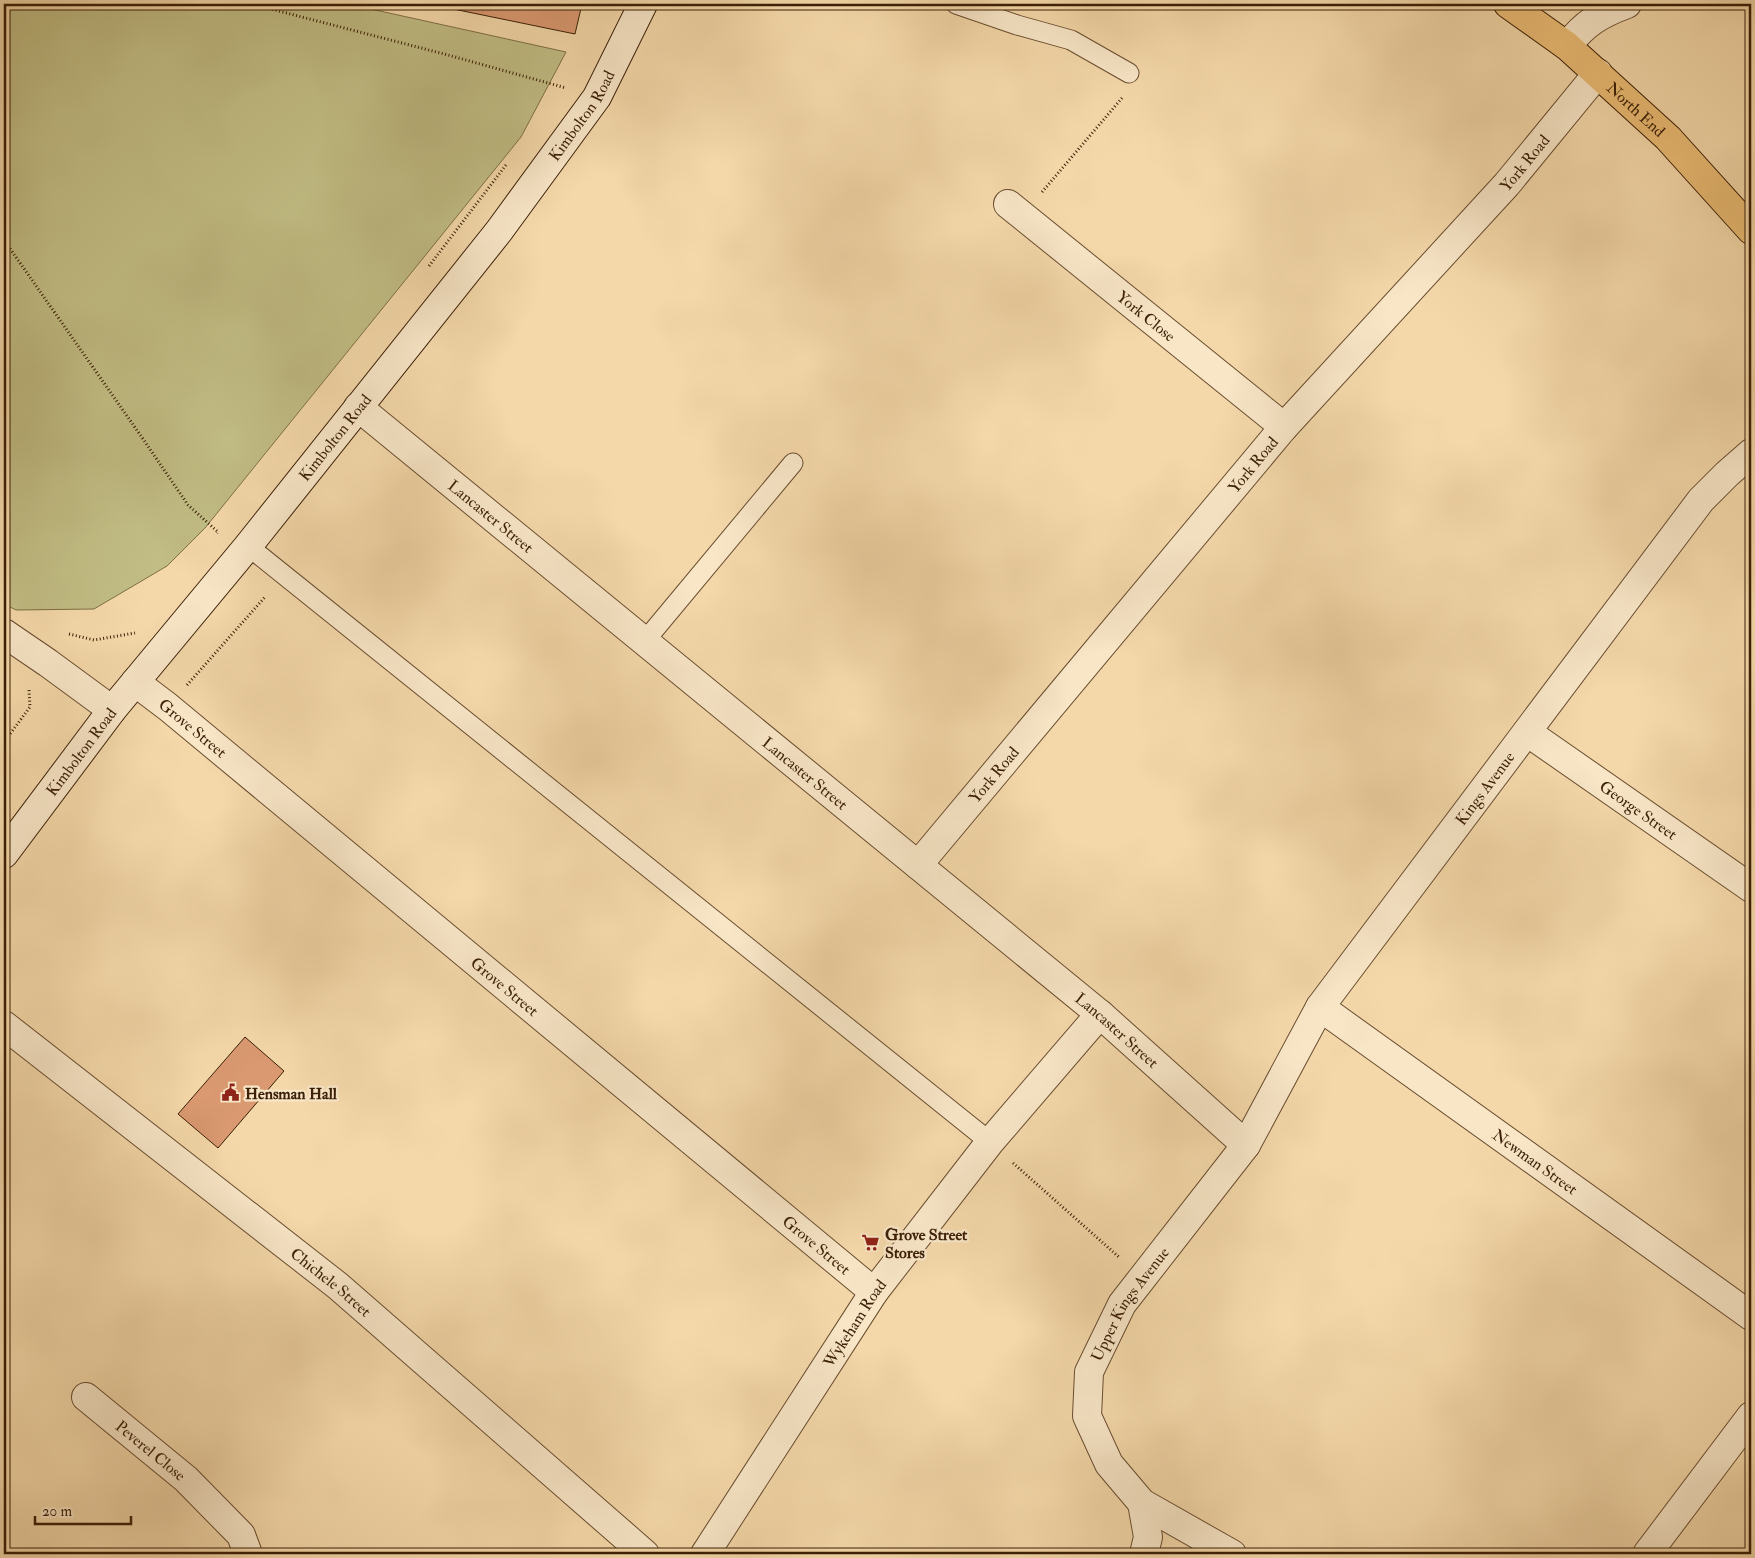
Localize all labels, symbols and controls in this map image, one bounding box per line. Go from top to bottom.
street label: Kimbolton Road [545,67,620,165]
street label: North End [1602,78,1669,142]
street label: York Road [1496,131,1554,196]
street label: York Close [1112,287,1179,347]
street label: Kimbolton Road [295,390,376,485]
street label: York Road [1224,433,1283,497]
street label: Lancaster Street [444,476,537,558]
street label: Grove Street [155,695,231,763]
street label: Kimbolton Road [42,704,121,800]
street label: Lancaster Street [758,733,852,815]
street label: York Road [965,743,1024,807]
street label: Kings Avenue [1451,748,1520,829]
street label: George Street [1595,777,1681,845]
street label: Grove Street [466,953,542,1021]
street label: Lancaster Street [1071,989,1162,1073]
public building icon: Hensman Hall [221,1083,241,1103]
place label: Hensman Hall [245,1084,338,1104]
street label: Newman Street [1488,1125,1581,1199]
street label: Grove Street [778,1211,854,1279]
place label: Grove Street Stores [885,1225,968,1263]
supermarket icon: Grove Street Stores [861,1233,881,1253]
street label: Upper Kings Avenue [1087,1243,1174,1365]
street label: Chichele Street [286,1244,375,1321]
street label: Wykeham Road [819,1276,891,1372]
street label: Peverel Close [111,1416,190,1486]
scale bar [35,1493,131,1525]
text: 20 m [42,1502,72,1521]

